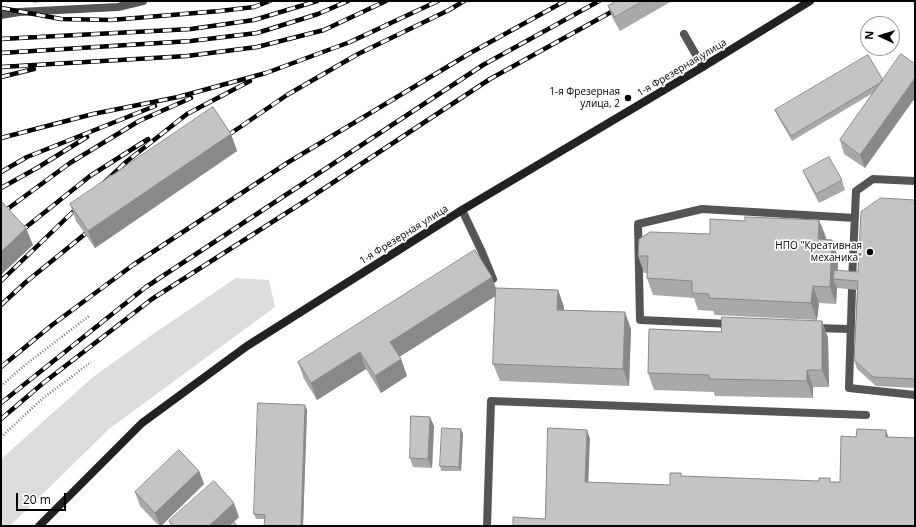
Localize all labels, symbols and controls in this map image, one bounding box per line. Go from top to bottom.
north arrow [860,16,900,56]
text: N [861,30,876,40]
street label: 1-я Фрезерная улица [635,37,729,99]
place label: 1-я Фрезерная улица, 2 [549,86,620,110]
marker: 1-я Фрезерная улица, 2 [623,93,633,103]
street label: 1-я Фрезерная улица [357,203,451,267]
place label: НПО "Креативная механика" [775,240,862,264]
marker: НПО "Креативная механика" [865,247,875,257]
scale bar [18,485,68,511]
text: 20 m [23,491,51,508]

